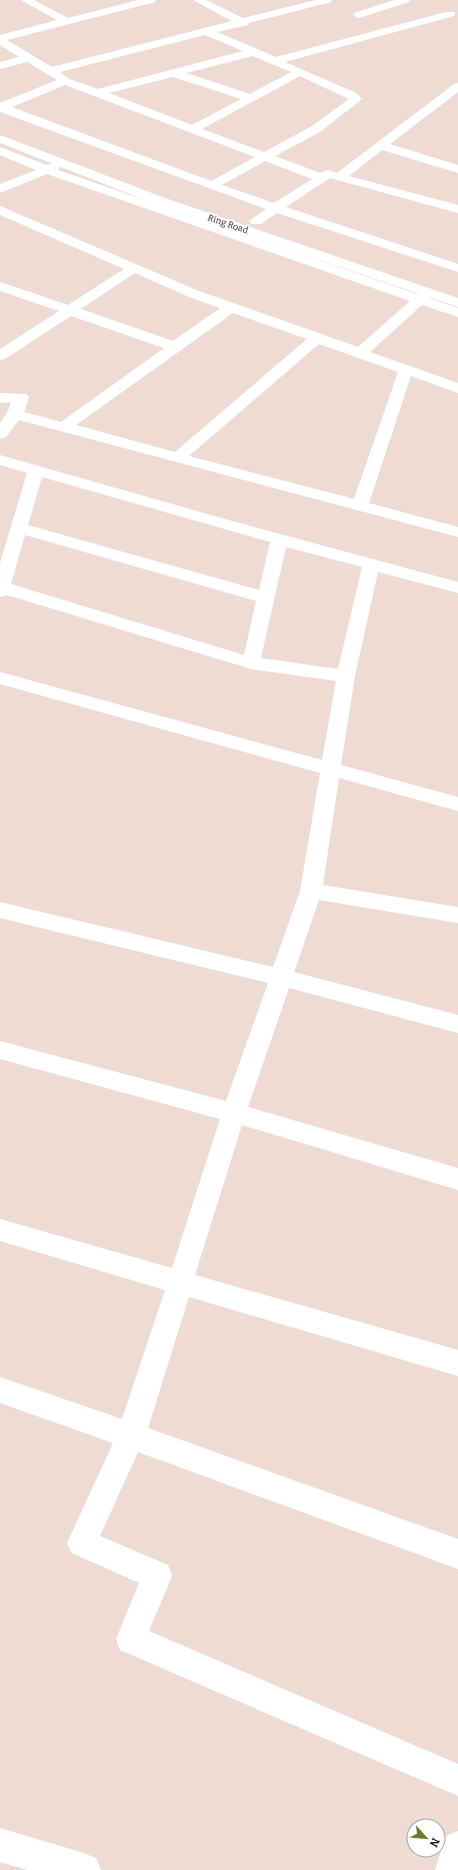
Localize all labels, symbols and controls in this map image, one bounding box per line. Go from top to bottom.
street label: Ring Road [206,212,250,236]
north arrow [406,1818,446,1858]
text: N [427,1836,442,1849]

